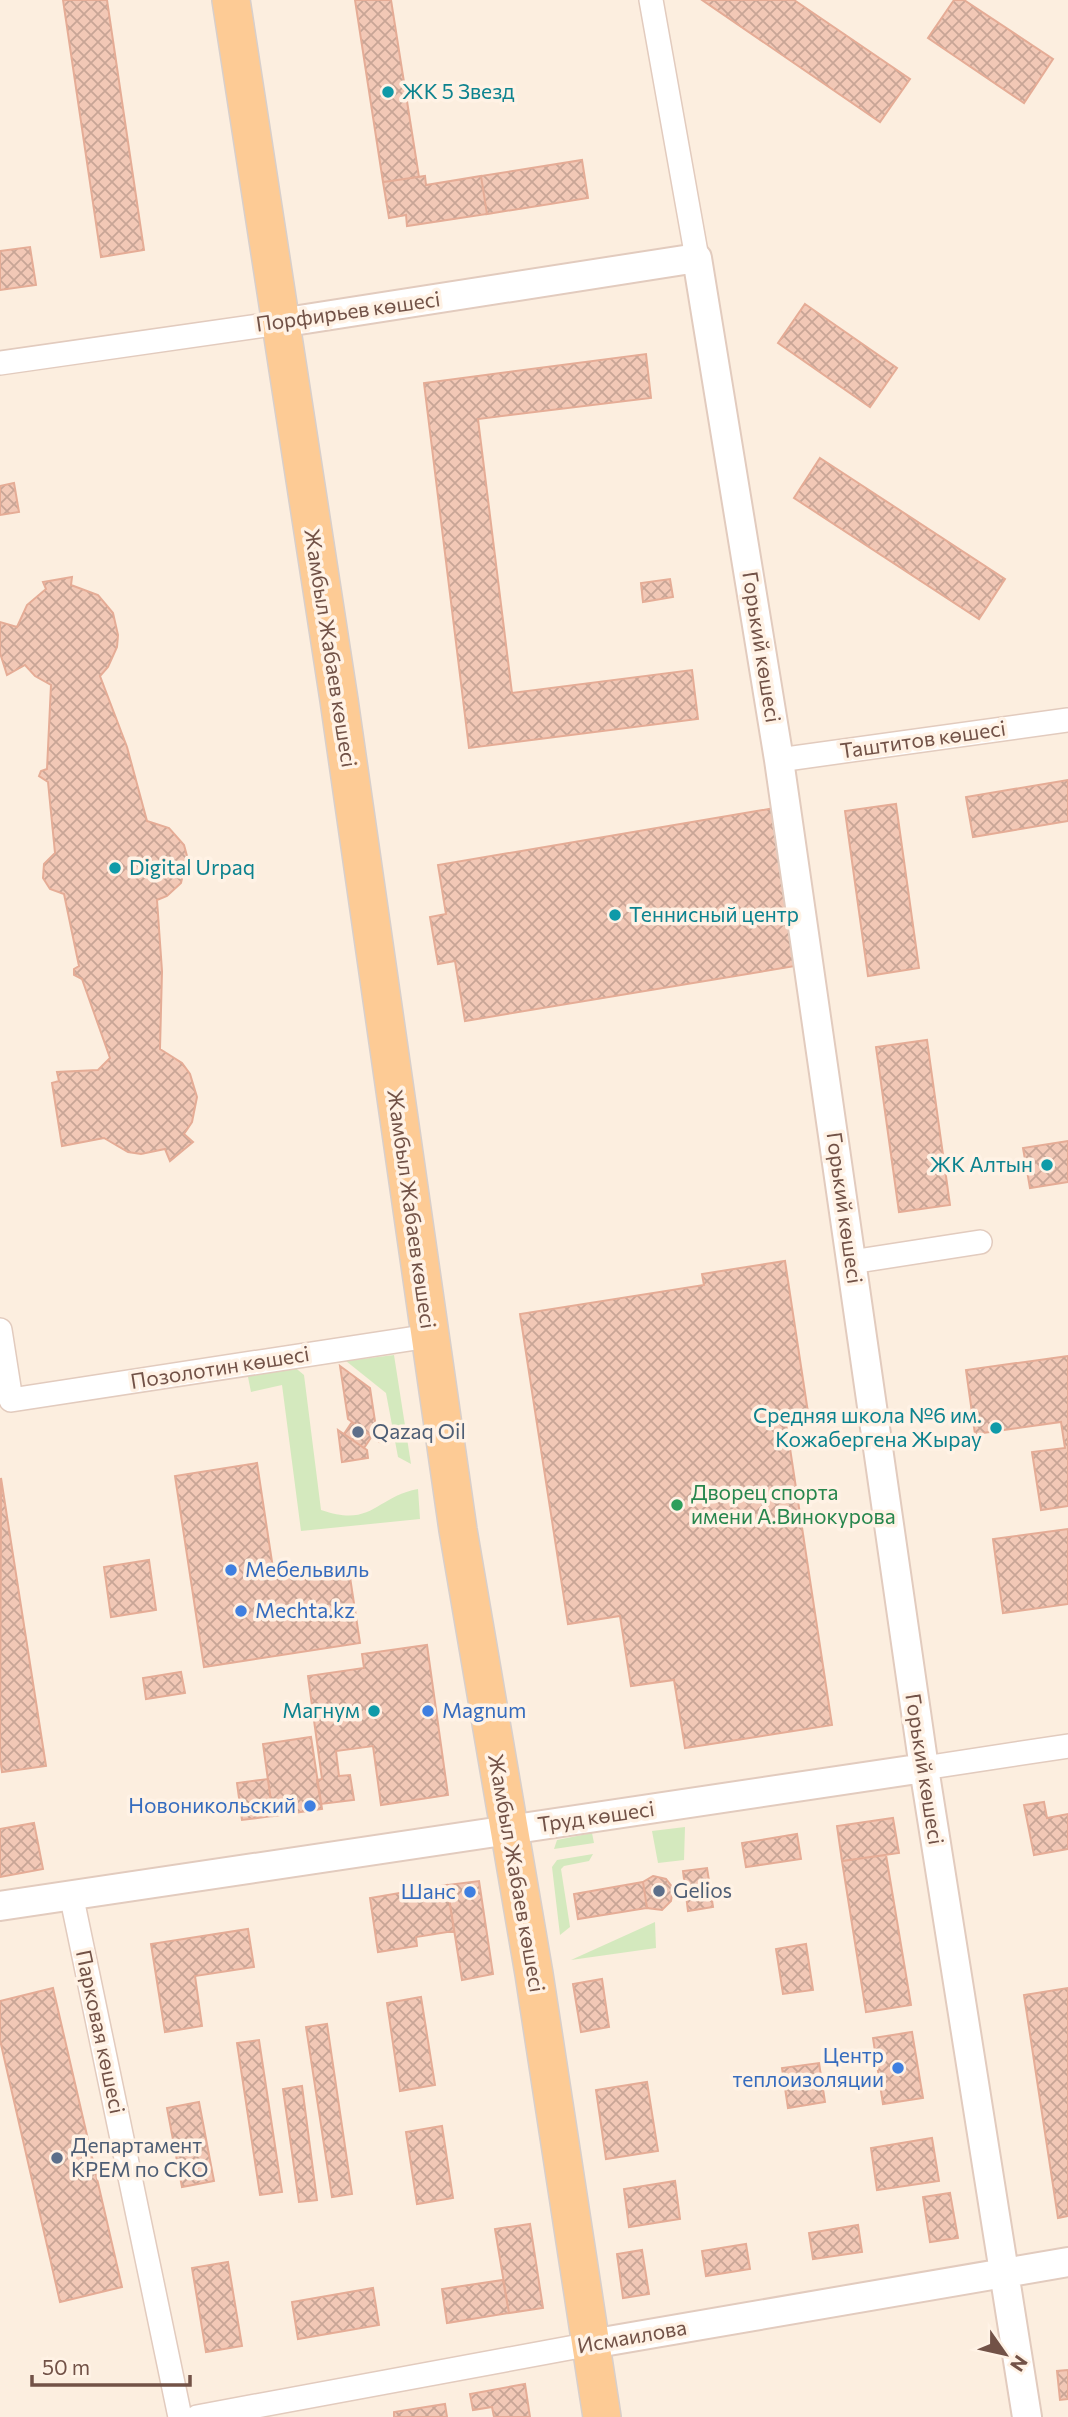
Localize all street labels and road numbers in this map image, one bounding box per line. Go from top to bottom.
street label: Порфирьев көшесі [254,285,442,336]
street label: Жамбыл Жабаев көшесі [300,526,363,769]
street label: Горький көшесі [738,569,787,724]
street label: Таштитов көшесі [838,715,1007,763]
street label: Жамбыл Жабаев көшесі [383,1087,442,1330]
street label: Горький көшесі [822,1130,868,1285]
street label: Позолотин көшесі [129,1340,311,1393]
street label: Горький көшесі [901,1691,950,1846]
street label: Жамбыл Жабаев көшесі [484,1752,551,1994]
street label: Труд көшесі [536,1795,656,1836]
street label: Парковая көшесі [72,1947,131,2116]
street label: Исмаилова [575,2314,688,2357]

